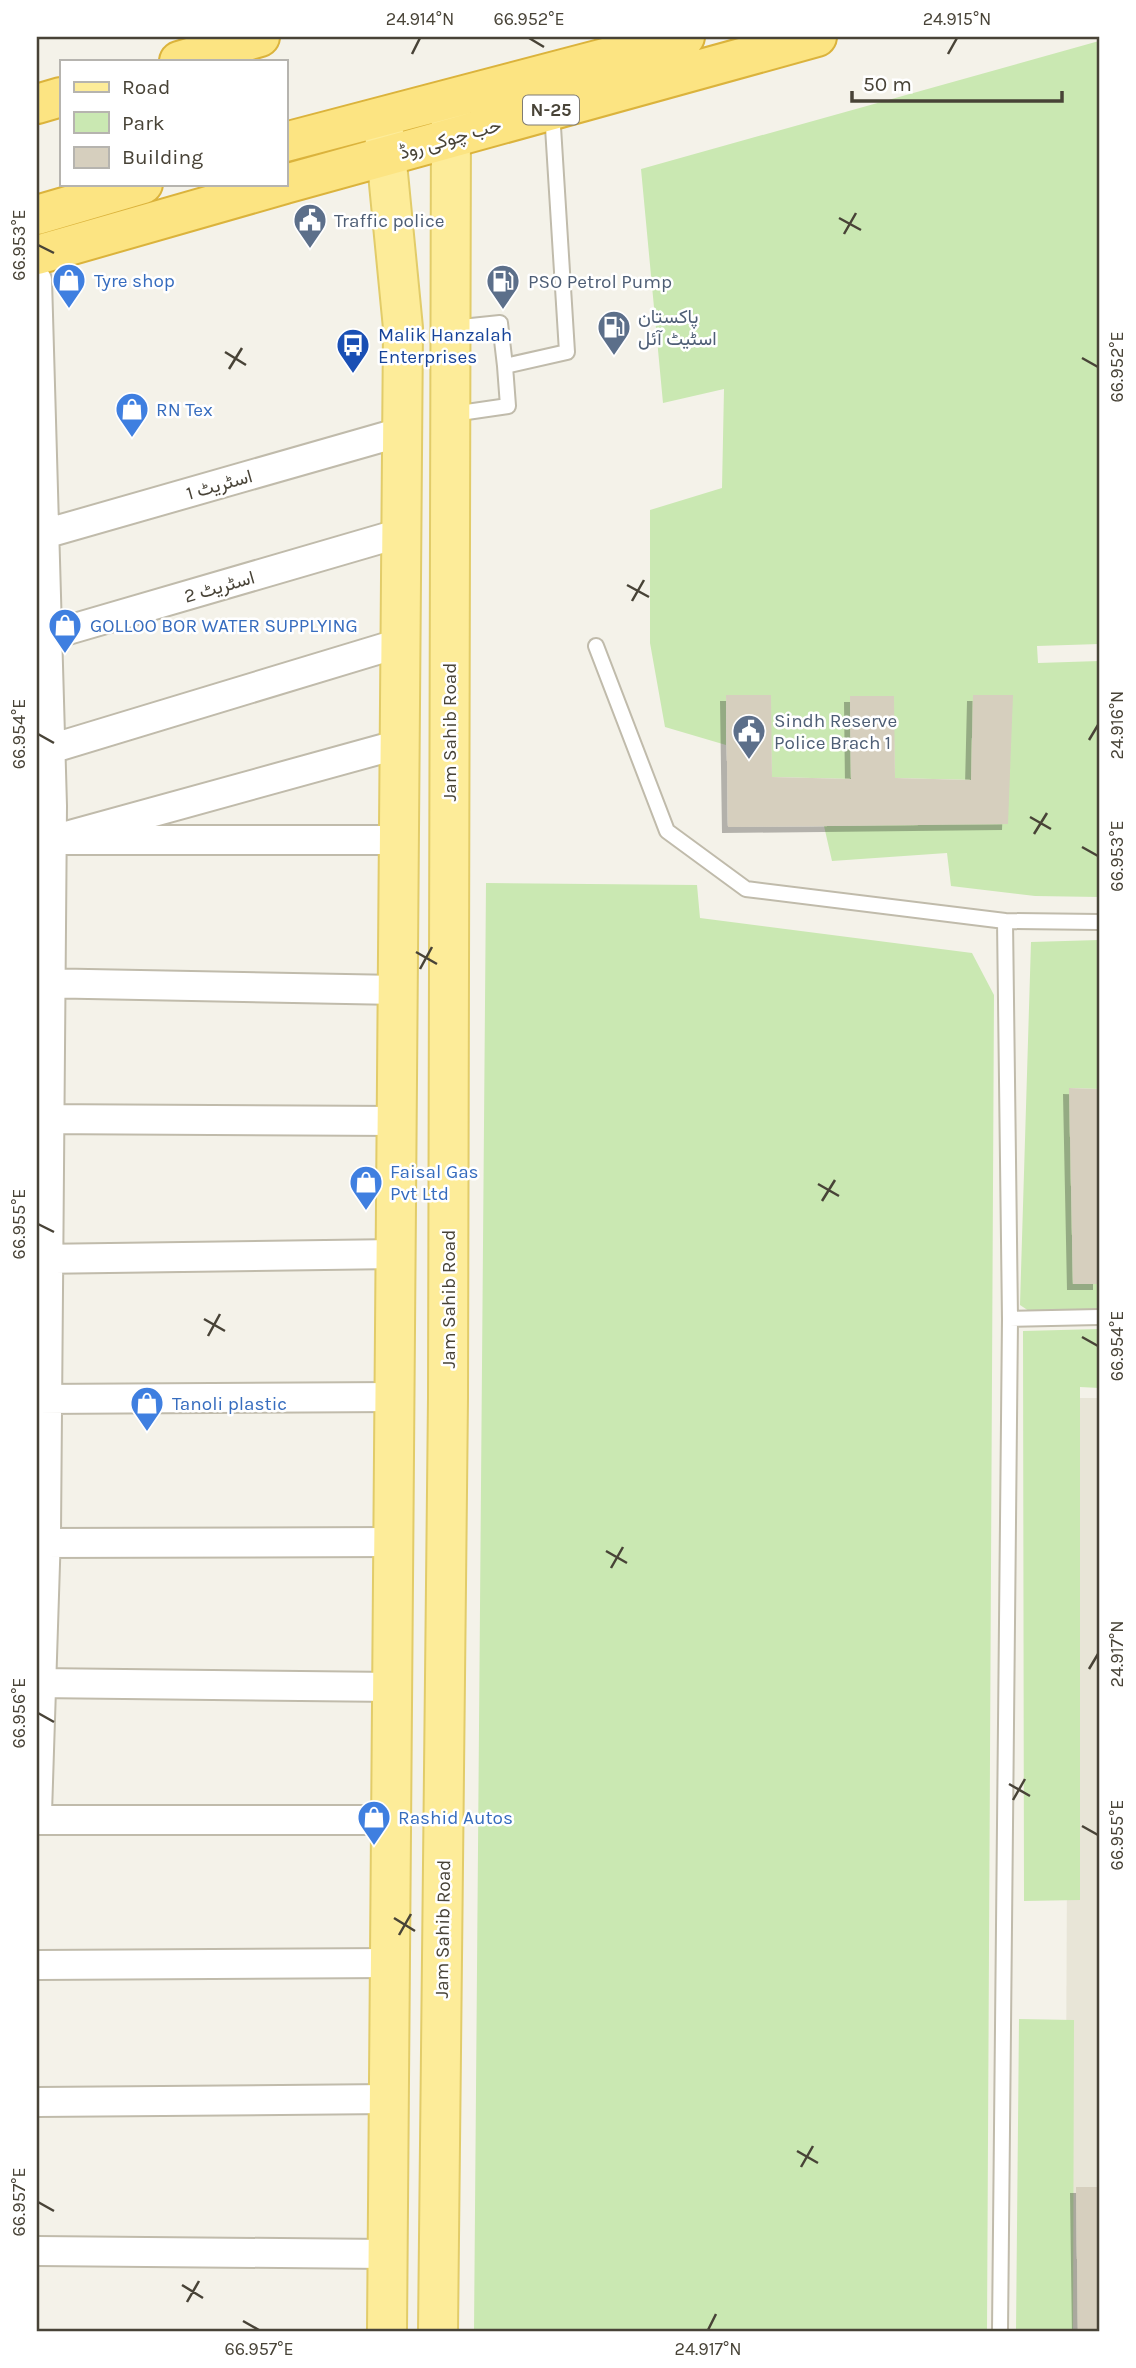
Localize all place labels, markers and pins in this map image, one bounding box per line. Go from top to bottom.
public building icon: Traffic police [291,201,329,250]
place label: Traffic police [334,210,445,232]
shop icon: Tyre shop [50,261,88,310]
fuel station icon: PSO Petrol Pump [484,262,522,311]
place label: Tyre shop [94,270,175,292]
place label: PSO Petrol Pump [528,271,672,293]
place label: پاکستان اسٹیٹ آئل [638,306,717,350]
fuel station icon: پاکستان اسٹیٹ آئل [595,308,633,357]
place label: Malik Hanzalah Enterprises [378,324,512,368]
bus stop icon: Malik Hanzalah Enterprises [334,326,372,375]
shop icon: RN Tex [113,390,151,439]
place label: RN Tex [156,399,213,421]
shop icon: GOLLOO BOR WATER SUPPLYING [46,606,84,655]
place label: GOLLOO BOR WATER SUPPLYING [90,615,358,637]
place label: Sindh Reserve Police Brach 1 [774,710,897,754]
public building icon: Sindh Reserve Police Brach 1 [730,712,768,761]
place label: Faisal Gas Pvt Ltd [390,1161,479,1205]
shop icon: Faisal Gas Pvt Ltd [347,1163,385,1212]
shop icon: Tanoli plastic [128,1384,166,1433]
place label: Tanoli plastic [172,1393,287,1415]
shop icon: Rashid Autos [355,1798,393,1847]
place label: Rashid Autos [398,1807,513,1829]

